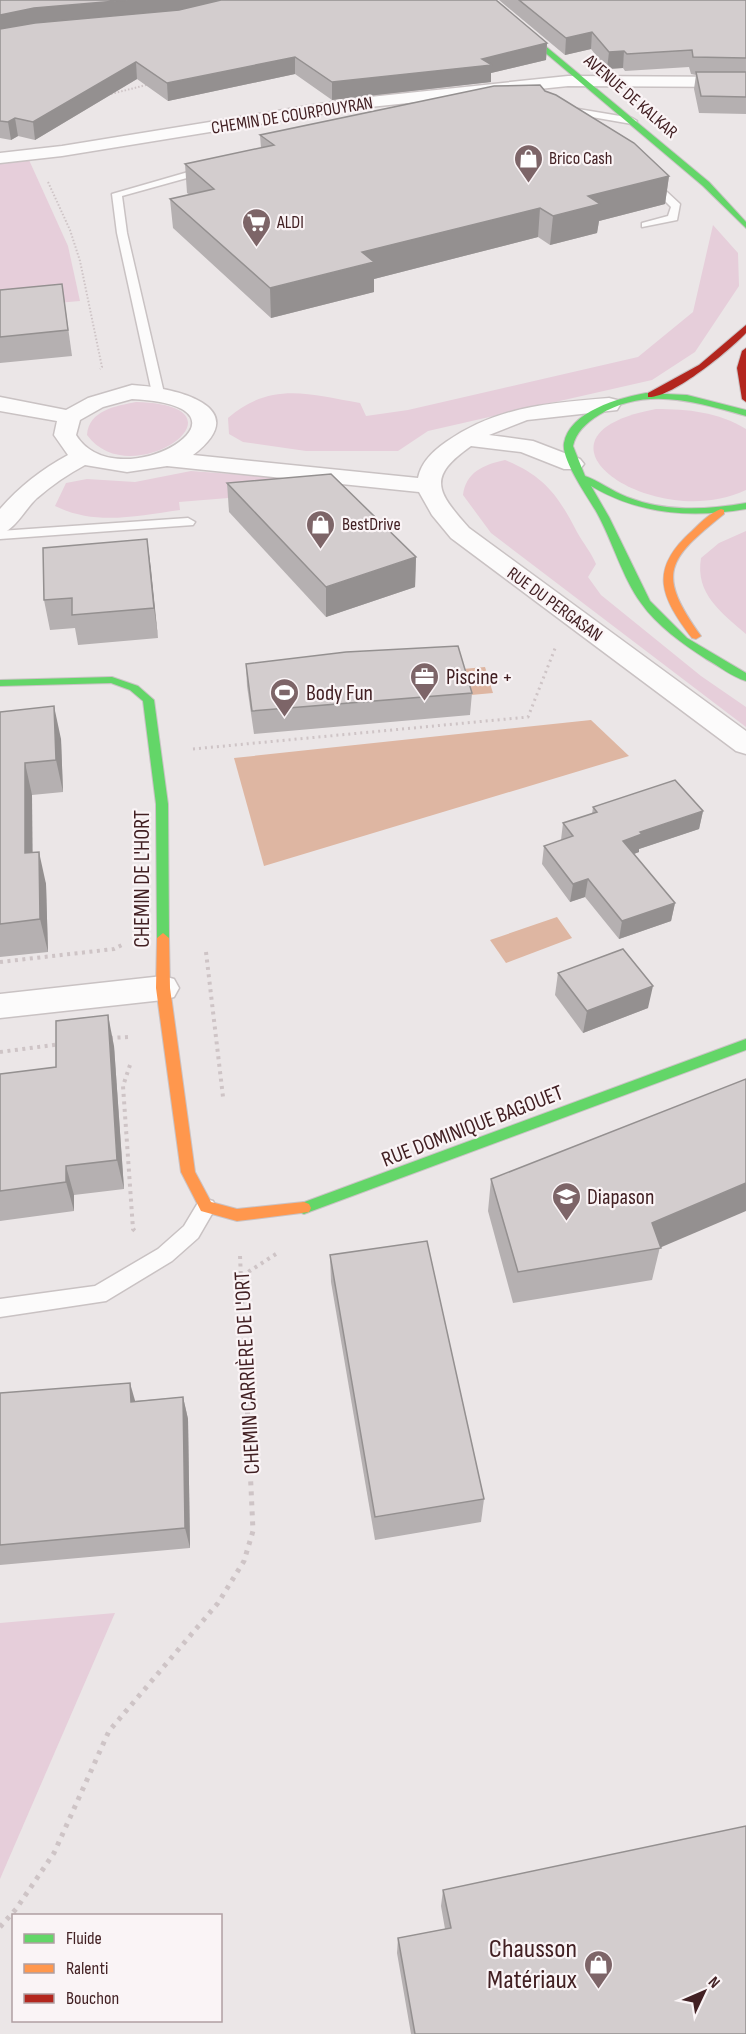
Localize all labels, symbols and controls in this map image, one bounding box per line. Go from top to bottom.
street label: AVENUE DE KALKAR [579,49,682,143]
street label: CHEMIN DE COURPOUYRAN [210,92,374,139]
shop icon: Brico Cash [512,142,544,184]
place label: Brico Cash [549,148,613,169]
supermarket icon: ALDI [240,206,272,248]
place label: ALDI [276,212,304,233]
shop icon: BestDrive [305,508,337,550]
place label: BestDrive [342,514,401,535]
street label: RUE DU PERGASAN [503,563,606,646]
office icon: Piscine + [409,660,441,702]
place label: Piscine + [446,664,513,691]
sports icon: Body Fun [269,676,301,718]
place label: Body Fun [306,680,373,707]
street label: CHEMIN DE L'HORT [129,810,156,948]
street label: RUE DOMINIQUE BAGOUET [378,1079,567,1173]
school or university icon: Diapason [550,1180,582,1222]
place label: Diapason [587,1184,654,1211]
street label: CHEMIN CARRIÈRE DE L'ORT [229,1271,266,1475]
legend [12,1914,222,2022]
text: Fluide [66,1928,102,1949]
place label: Chausson Matériaux [487,1933,577,1996]
shop icon: Chausson Matériaux [582,1948,614,1990]
text: Ralenti [66,1958,108,1979]
north arrow [674,1962,734,2022]
text: N [704,1973,724,1992]
text: Bouchon [66,1988,119,2009]

